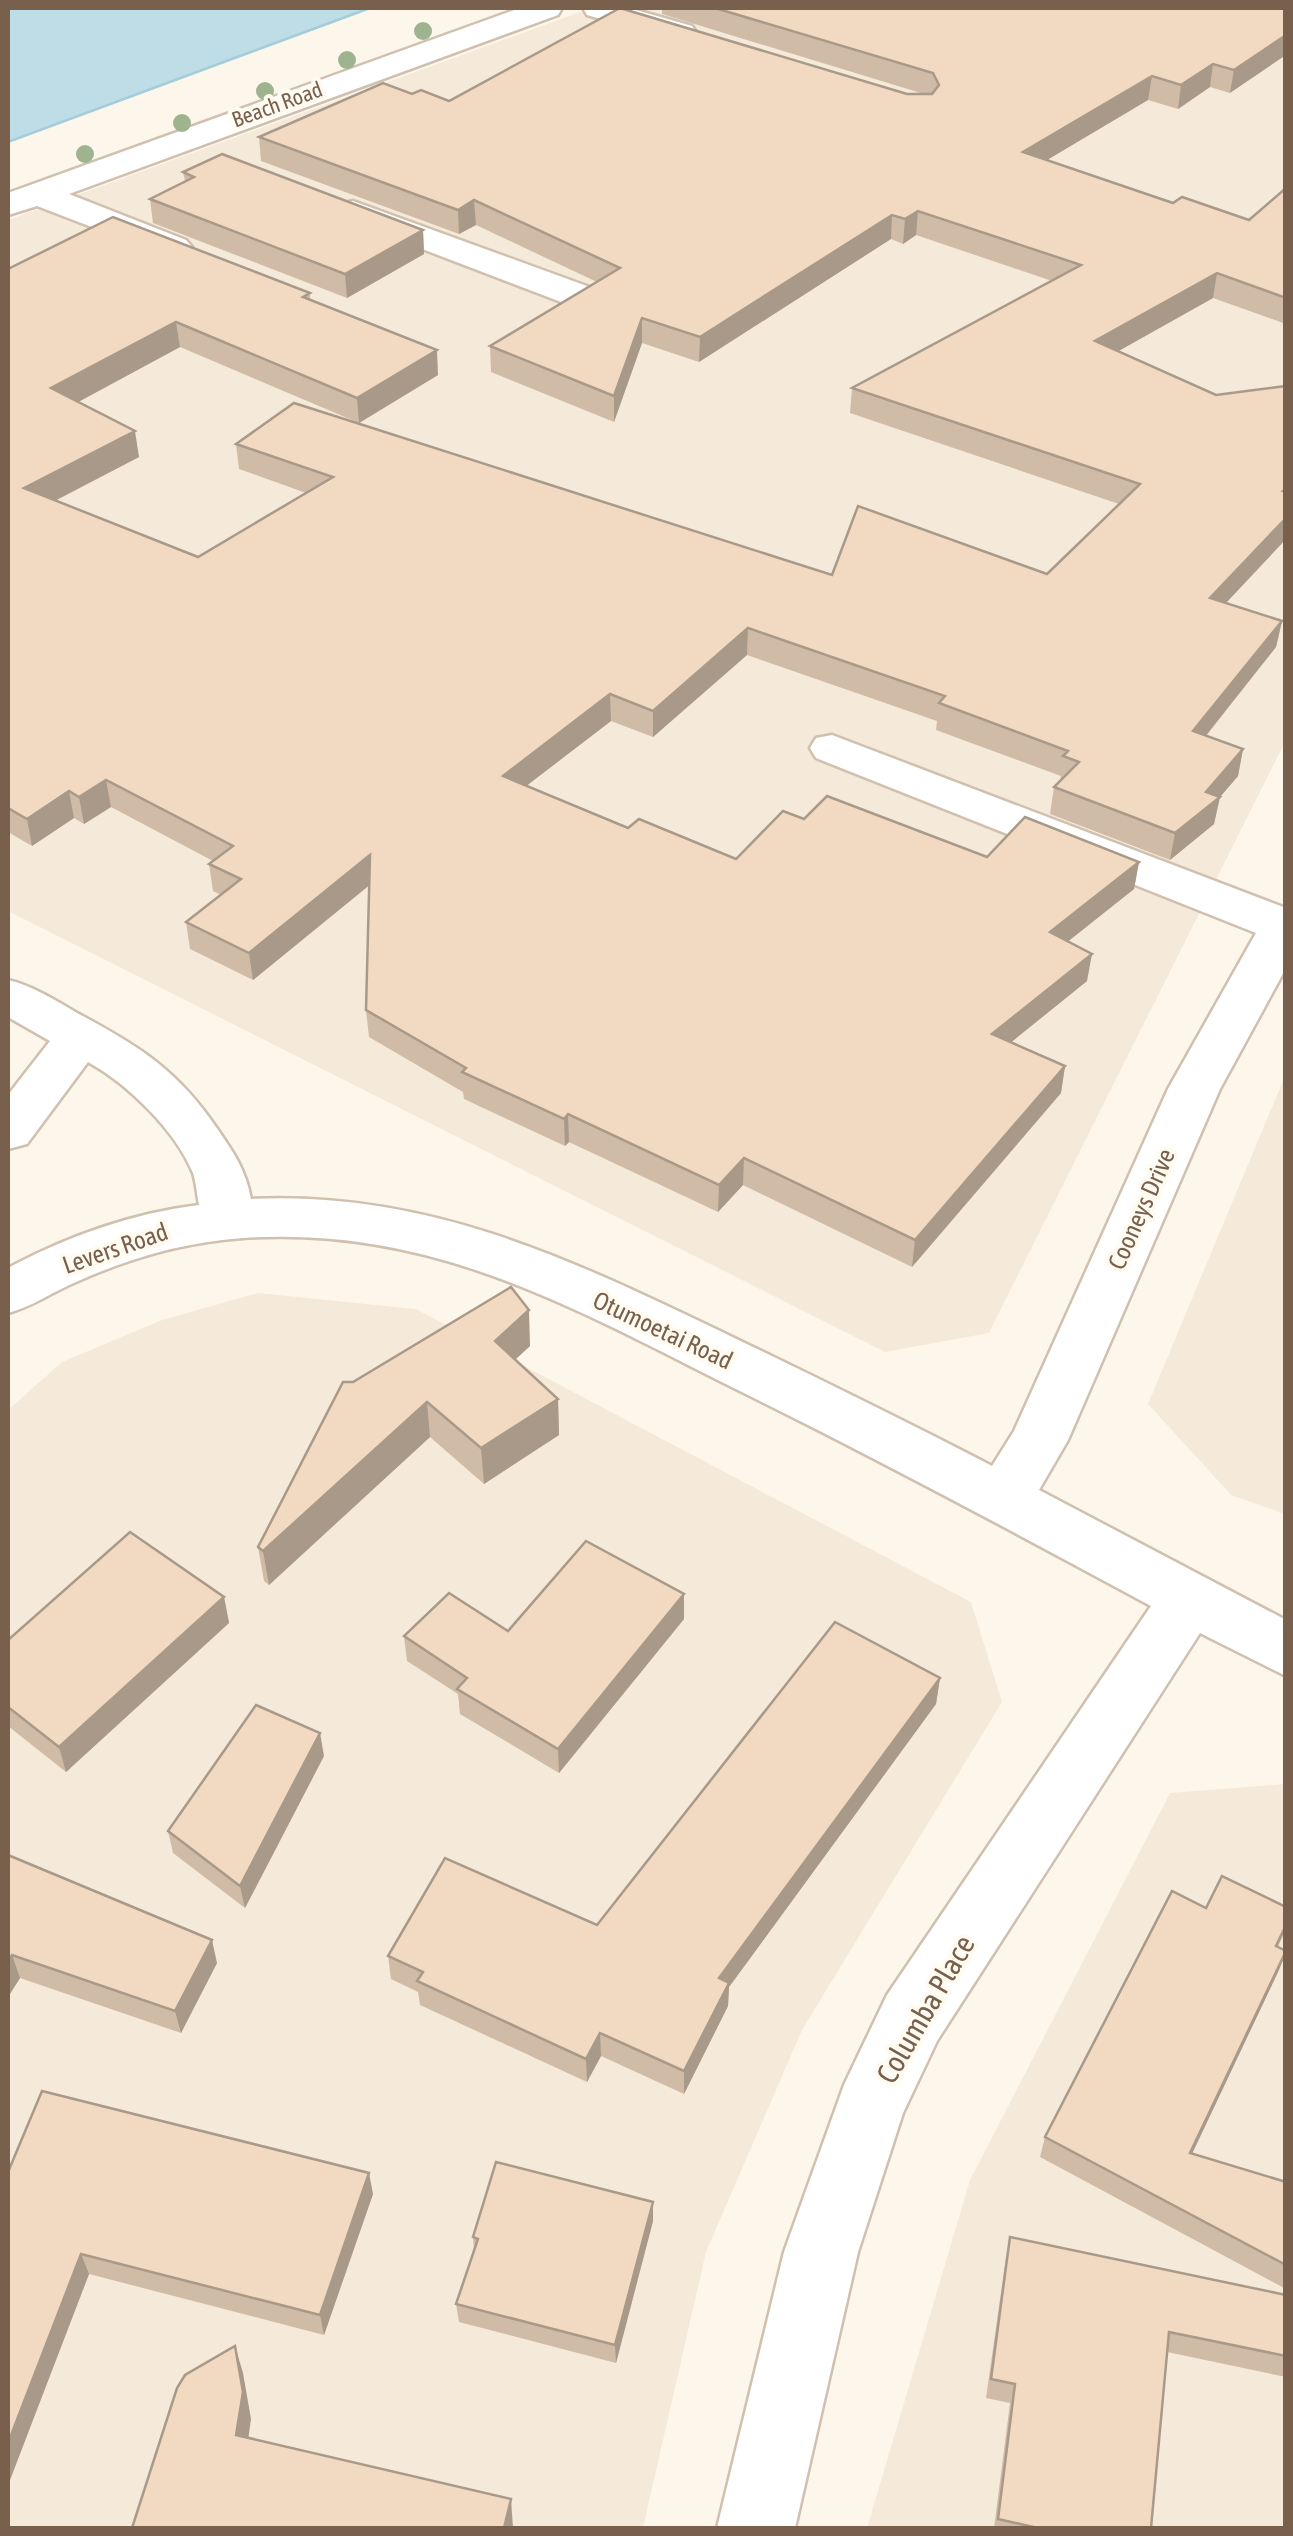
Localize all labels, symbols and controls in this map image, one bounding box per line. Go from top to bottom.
street label: Beach Road [228,76,326,132]
street label: Cooneys Drive [1102,1144,1180,1274]
street label: Levers Road [59,1217,171,1279]
street label: Otumoetai Road [589,1285,737,1375]
street label: Columba Place [869,1929,981,2089]

